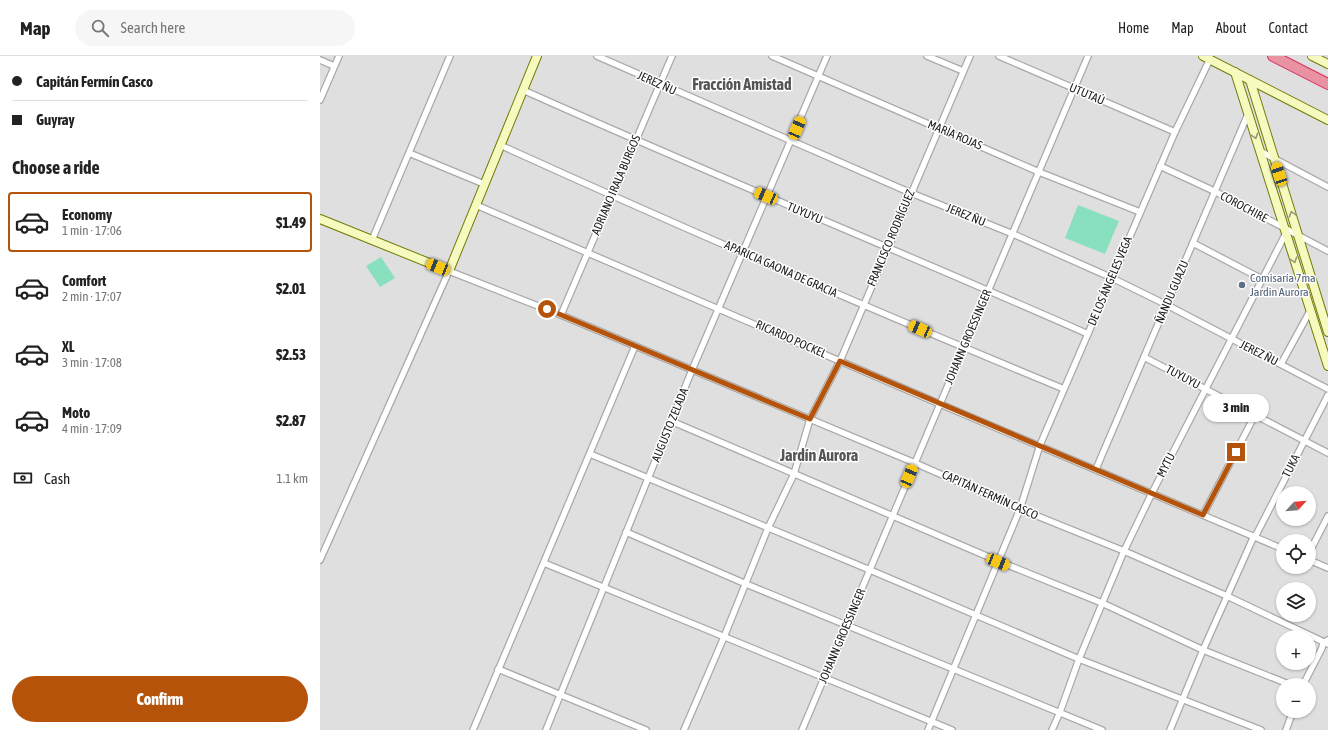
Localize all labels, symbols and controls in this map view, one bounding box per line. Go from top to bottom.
search box [75,10,355,46]
text: Map [20,17,51,39]
icon: search [89,17,111,39]
text: Search here [121,19,185,36]
text: Home [1118,20,1149,36]
text: Map [1171,20,1194,36]
text: About [1216,20,1247,36]
text: Contact [1269,20,1308,36]
street label: JEREZ ÑU [635,68,679,98]
text: Capitán Fermín Casco [36,73,153,90]
district label: Fracción Amistad [692,75,792,93]
street label: UTUTAÚ [1067,80,1107,108]
text: Guyray [36,111,75,128]
car [787,115,807,141]
street label: MARÍA ROJAS [926,117,984,153]
one-way arrow [1250,132,1259,139]
street label: ADRIANO IRALA BURGOS [589,133,643,237]
text: Choose a ride [12,157,100,178]
car [1270,161,1288,187]
car [753,186,779,206]
street label: FRANCISCO RODRÍGUEZ [864,187,918,288]
street label: COROCHIRE [1218,189,1270,225]
street label: TUYUYU [785,199,825,227]
street label: JEREZ ÑU [944,201,988,229]
icon: car [14,204,50,240]
text: Economy [62,206,112,223]
one-way arrow [1288,211,1297,218]
text: $1.49 [276,214,306,231]
text: 1 min · 17:06 [62,223,122,238]
street label: DE LOS ÁNGELES VEGA [1085,234,1135,328]
street label: APARICIA GAONA DE GRACIA [722,238,840,300]
one-way arrow [1289,256,1298,263]
car [425,257,451,277]
street label: ÑANDU GUAZU [1152,258,1192,326]
icon: car [14,270,50,306]
place label: Comisaría 7ma Jardin Aurora [1250,271,1316,299]
text: Comfort [62,272,106,289]
text: $2.01 [276,280,306,297]
marker: Comisaría 7ma Jardin Aurora [1237,280,1247,290]
street label: JOHANN GROESSINGER [942,288,994,386]
text: 2 min · 17:07 [62,289,122,304]
route start [538,300,556,318]
street label: RICARDO POCKEL [754,317,829,361]
car [907,319,933,339]
icon: car [14,336,50,372]
street label: JEREZ ÑU [1237,337,1281,369]
text: XL [62,338,75,355]
text: $2.53 [276,346,306,363]
text: 3 min · 17:08 [62,355,122,370]
street label: TUYUYU [1163,362,1203,392]
street label: AUGUSTO ZELADA [649,386,691,464]
callout: 3 min [1203,394,1269,422]
text: 3 min [1223,400,1249,415]
icon: car [14,402,50,438]
text: Moto [62,404,90,421]
text: $2.87 [276,412,306,429]
text: 4 min · 17:09 [62,421,122,436]
route end [1227,443,1245,461]
district label: Jardín Aurora [779,446,858,464]
street label: MYTU [1154,450,1178,480]
street label: TUKA [1279,452,1303,480]
car [899,463,919,489]
icon: cash [12,467,34,489]
street label: CAPITÁN FERMÍN CASCO [940,467,1040,523]
text: Cash [44,470,70,487]
text: 1.1 km [277,471,308,486]
north arrow [1276,486,1316,526]
map controls [1276,486,1316,718]
button: locate [1276,534,1316,574]
car [985,552,1011,572]
button: layers [1276,582,1316,622]
street label: JOHANN GROESSINGER [816,587,868,685]
button: + [1276,630,1316,670]
button: Confirm [12,676,308,722]
button: − [1276,678,1316,718]

